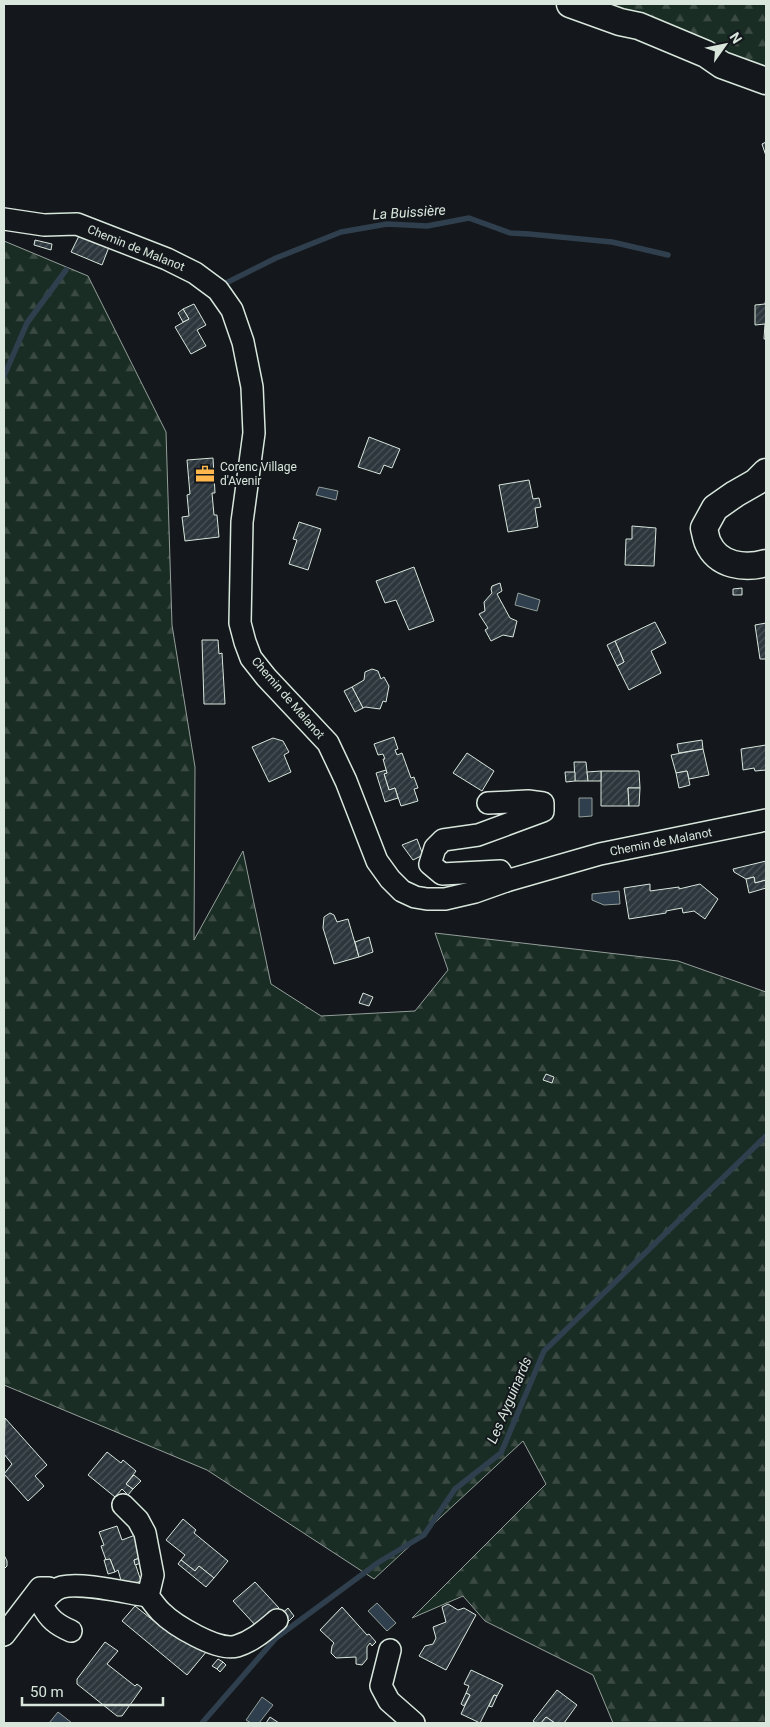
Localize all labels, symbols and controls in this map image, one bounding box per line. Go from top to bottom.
north arrow [700,20,750,70]
text: N [726,29,745,46]
water label: La Buissière [372,201,446,223]
street label: Chemin de Malanot [85,222,187,274]
place label: Corenc Village d'Avenir [220,460,297,488]
office icon: Corenc Village d'Avenir [194,463,216,485]
street label: Chemin de Malanot [249,654,327,742]
street label: Chemin de Malanot [609,825,713,859]
water label: Les Ayguinards [484,1354,534,1446]
scale bar [22,1674,164,1706]
text: 50 m [30,1683,64,1701]

